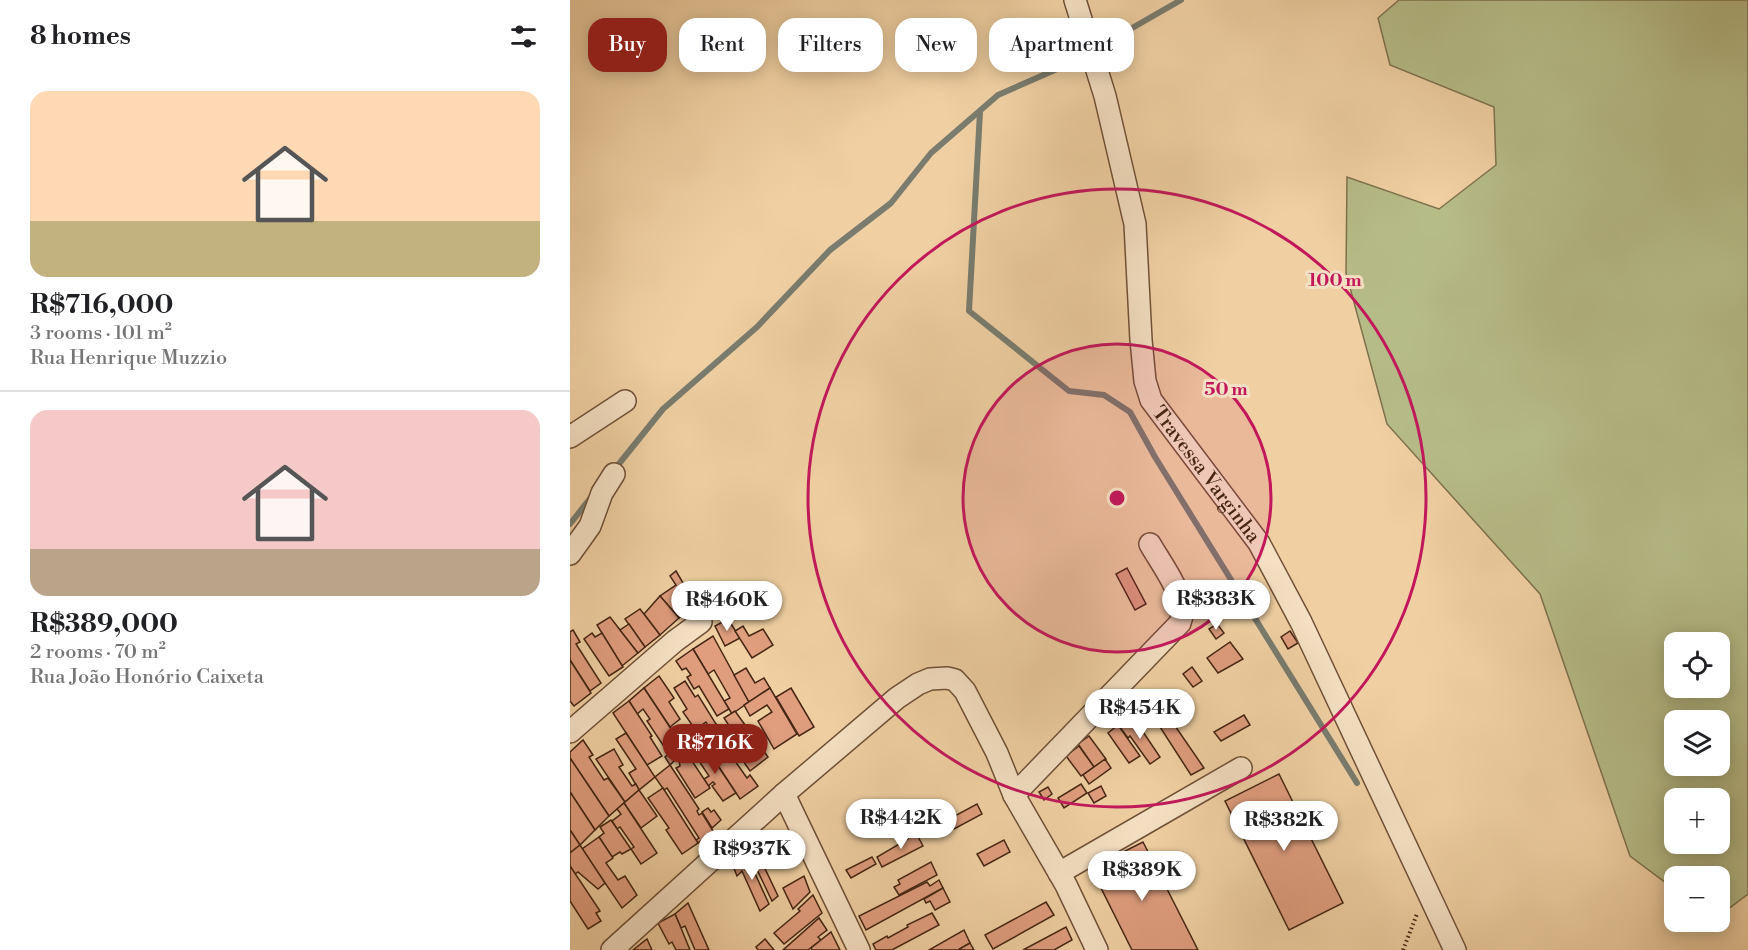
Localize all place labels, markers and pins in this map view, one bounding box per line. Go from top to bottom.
centre of rings [1107,488,1127,508]
pin: R$383K [1167,580,1265,631]
pin: R$460K [678,581,776,632]
pin: R$454K [1091,689,1189,740]
pin: R$716K [666,724,764,775]
pin: R$442K [852,799,950,850]
pin: R$382K [1235,801,1333,852]
pin: R$937K [703,830,801,881]
pin: R$389K [1093,851,1191,902]

